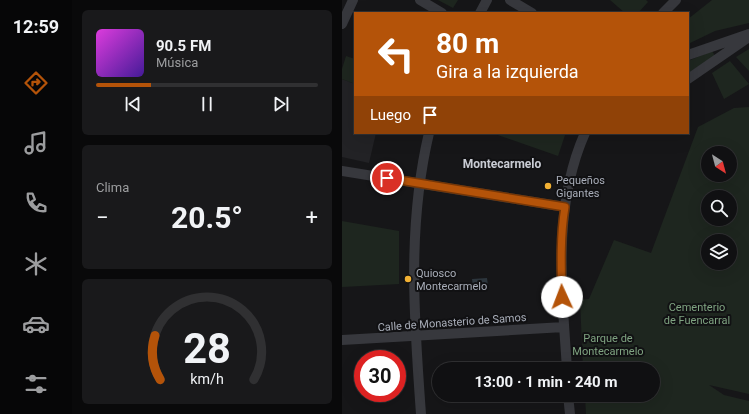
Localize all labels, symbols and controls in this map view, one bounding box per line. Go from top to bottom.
text: 12:59 [13,16,59,37]
text: 80 m [436,27,499,60]
icon: left [370,28,422,80]
text: 90.5 FM [156,37,211,55]
text: Música [156,55,198,70]
text: Gira a la izquierda [436,61,579,82]
icon: directions [22,69,50,97]
icon: previous [122,93,144,115]
icon: pause [196,93,218,115]
icon: next [270,93,292,115]
icon: arrive [419,104,441,126]
text: Luego [370,106,411,124]
icon: music [22,129,50,157]
north arrow [701,146,737,182]
map controls [701,146,737,270]
district label: Montecarmelo [463,157,541,171]
pin [370,161,404,195]
icon: arrive [376,167,398,189]
place label: Pequeños Gigantes [556,174,605,200]
text: Clima [96,180,129,195]
marker: Pequeños Gigantes [543,181,553,191]
icon: phone [22,189,50,217]
button: search [701,190,737,226]
text: 20.5° [171,200,243,235]
text: − [96,205,109,230]
text: + [306,205,318,230]
button: layers [701,234,737,270]
icon: climate [22,250,50,278]
place label: Quiosco Montecarmelo [416,267,487,293]
marker: Quiosco Montecarmelo [403,274,413,284]
position arrow [541,276,583,318]
park label: Cementerio de Fuencarral [664,301,730,327]
icon: car [22,310,50,338]
street label: Calle de Monasterio de Samos [377,311,527,334]
text: 28 [183,323,231,372]
park label: Parque de Montecarmelo [572,332,644,358]
speed limit sign: 30 [354,350,406,402]
icon: filters [22,370,50,398]
text: km/h [190,370,224,386]
text: 13:00 · 1 min · 240 m [475,373,617,391]

